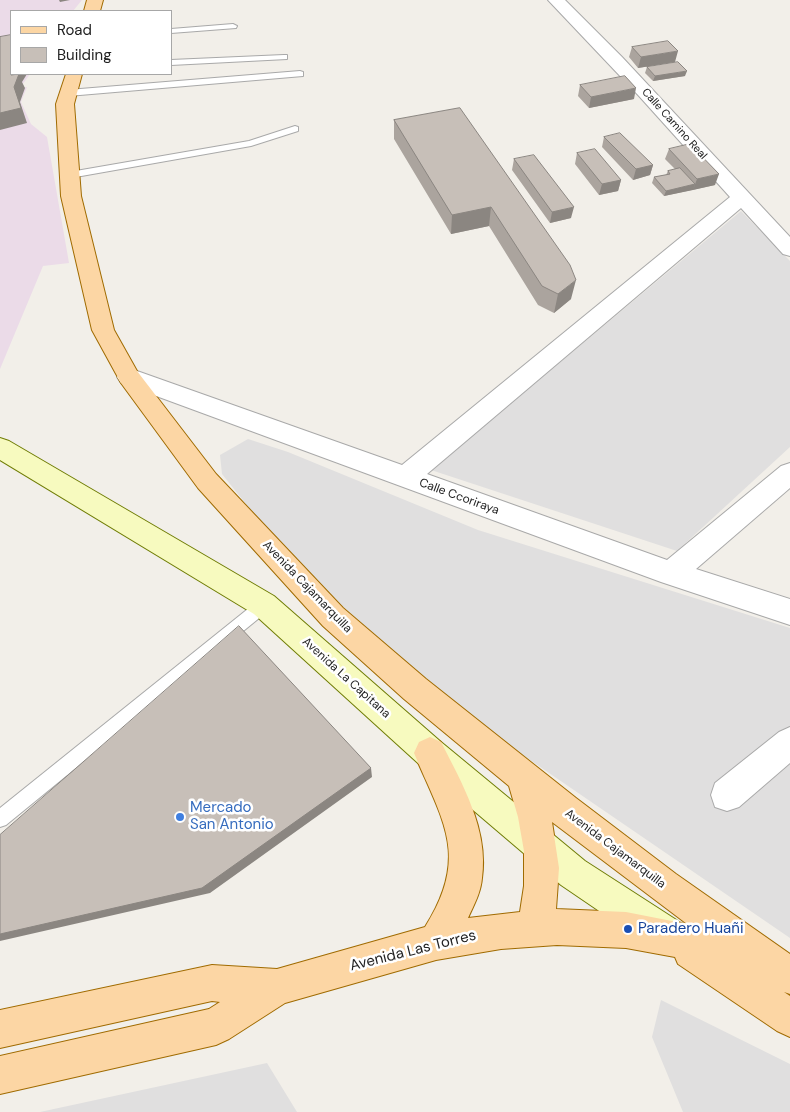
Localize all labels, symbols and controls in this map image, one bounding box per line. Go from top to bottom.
legend [10,10,172,75]
text: Road [57,20,92,40]
text: Building [57,45,112,65]
street label: Calle Camino Real [639,86,709,162]
street label: Calle Ccoriraya [417,476,501,518]
street label: Avenida Cajamarquilla [259,538,355,636]
street label: Avenida La Capitana [299,635,393,721]
place label: Mercado San Antonio [190,799,274,834]
street label: Avenida Cajamarquilla [562,806,668,892]
marker: Mercado San Antonio [174,811,186,823]
place label: Paradero Huañi [638,920,743,938]
marker: Paradero Huañi [622,923,634,935]
street label: Avenida Las Torres [348,927,478,975]

